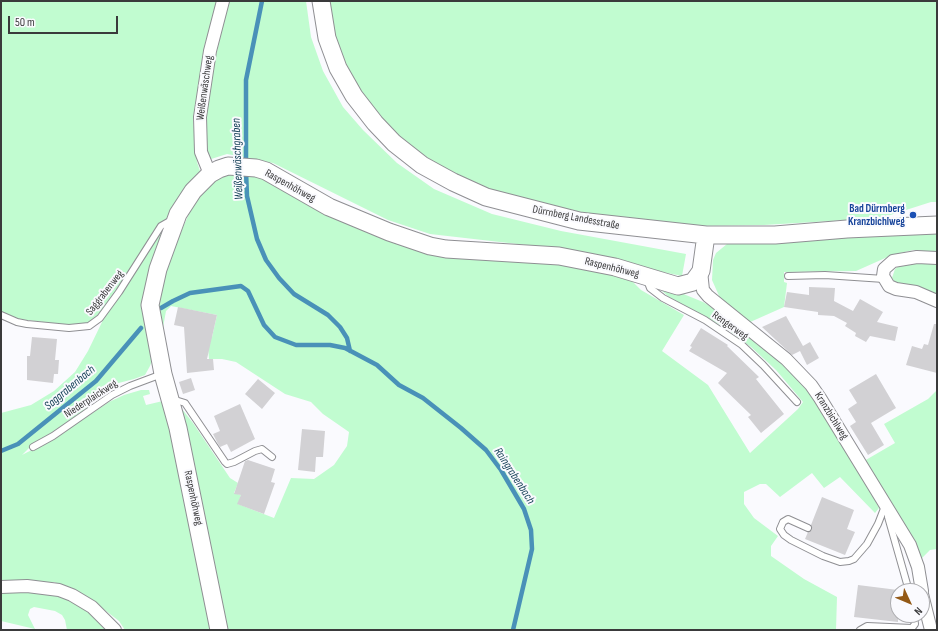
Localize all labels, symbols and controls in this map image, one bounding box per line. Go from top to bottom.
scale bar [10,8,120,34]
text: 50 m [15,15,35,30]
street label: Weißenwäschweg [194,55,216,121]
water label: Weißenwäschgraben [229,118,247,200]
street label: Raspenhöhweg [262,167,318,205]
place label: Bad Dürrnberg Kranzbichlweg [848,202,905,228]
street label: Dürrnberg Landesstraße [531,203,621,233]
marker: Bad Dürrnberg Kranzbichlweg [908,210,918,220]
street label: Raspenhöhweg [583,255,641,281]
street label: Saggrabenweg [83,268,127,318]
street label: Rengerweg [709,309,751,343]
water label: Saggrabenbach [42,363,98,413]
street label: Niederplaickweg [62,377,120,421]
street label: Kranzbichlweg [811,390,851,442]
water label: Raingrabenbach [490,445,538,507]
street label: Raspenhöhweg [181,469,205,527]
north arrow [890,583,930,623]
text: N [912,604,925,618]

